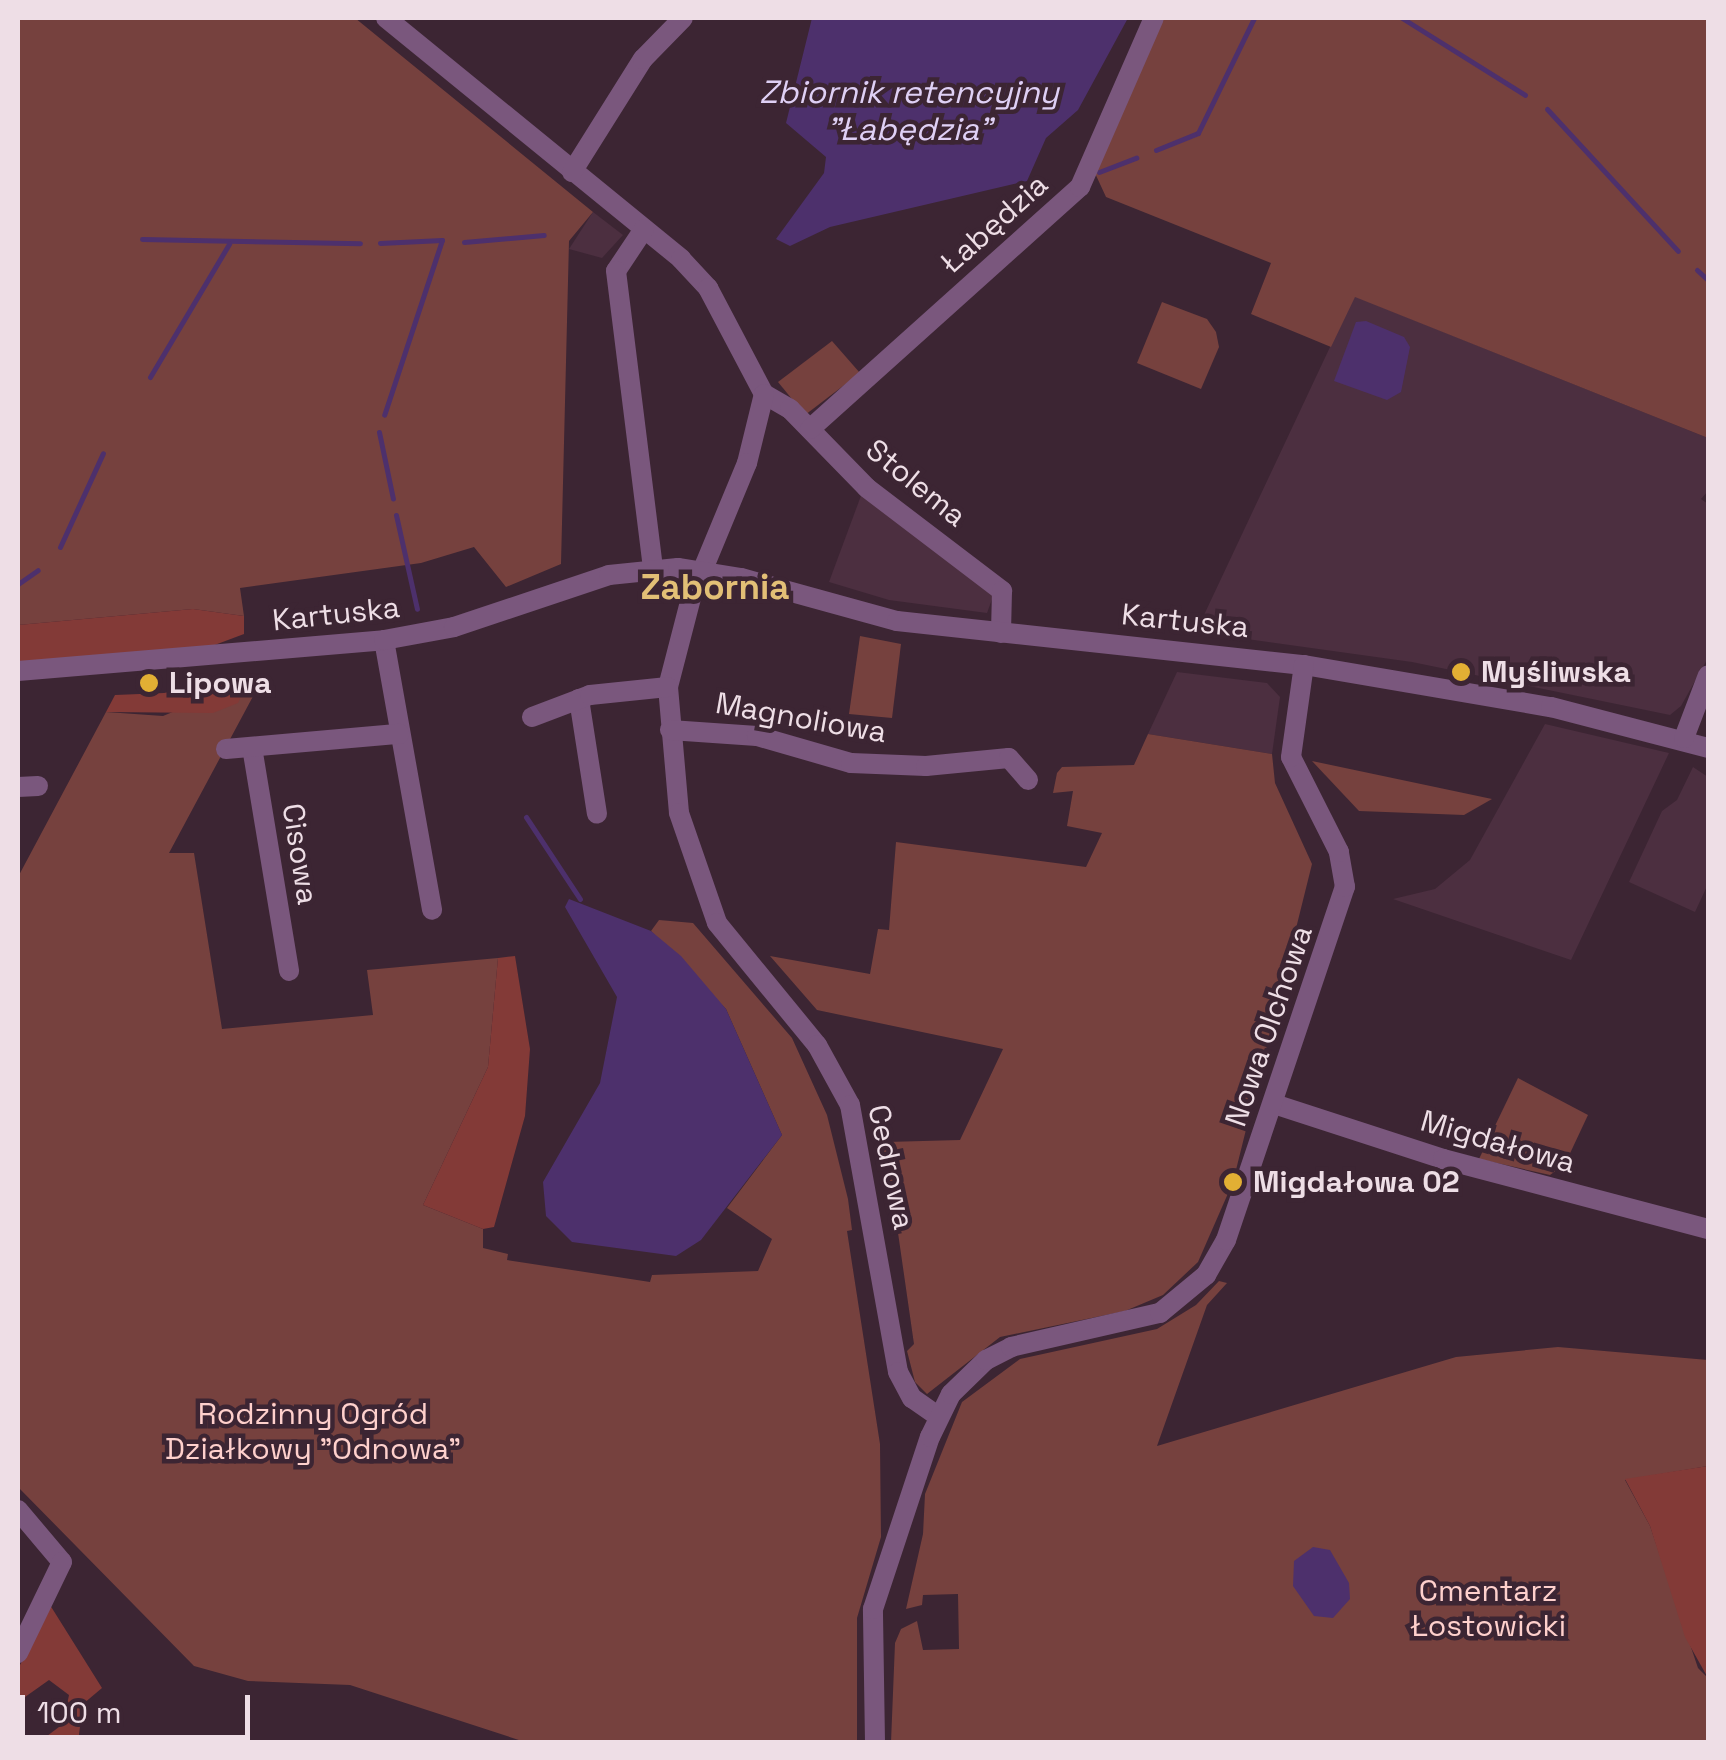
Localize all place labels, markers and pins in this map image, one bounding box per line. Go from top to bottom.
place label: Myśliwska [1481,654,1631,690]
marker: Myśliwska [1450,661,1472,683]
place label: Lipowa [169,665,272,701]
marker: Lipowa [138,672,160,694]
place label: Migdałowa 02 [1253,1164,1459,1200]
marker: Migdałowa 02 [1222,1171,1244,1193]

